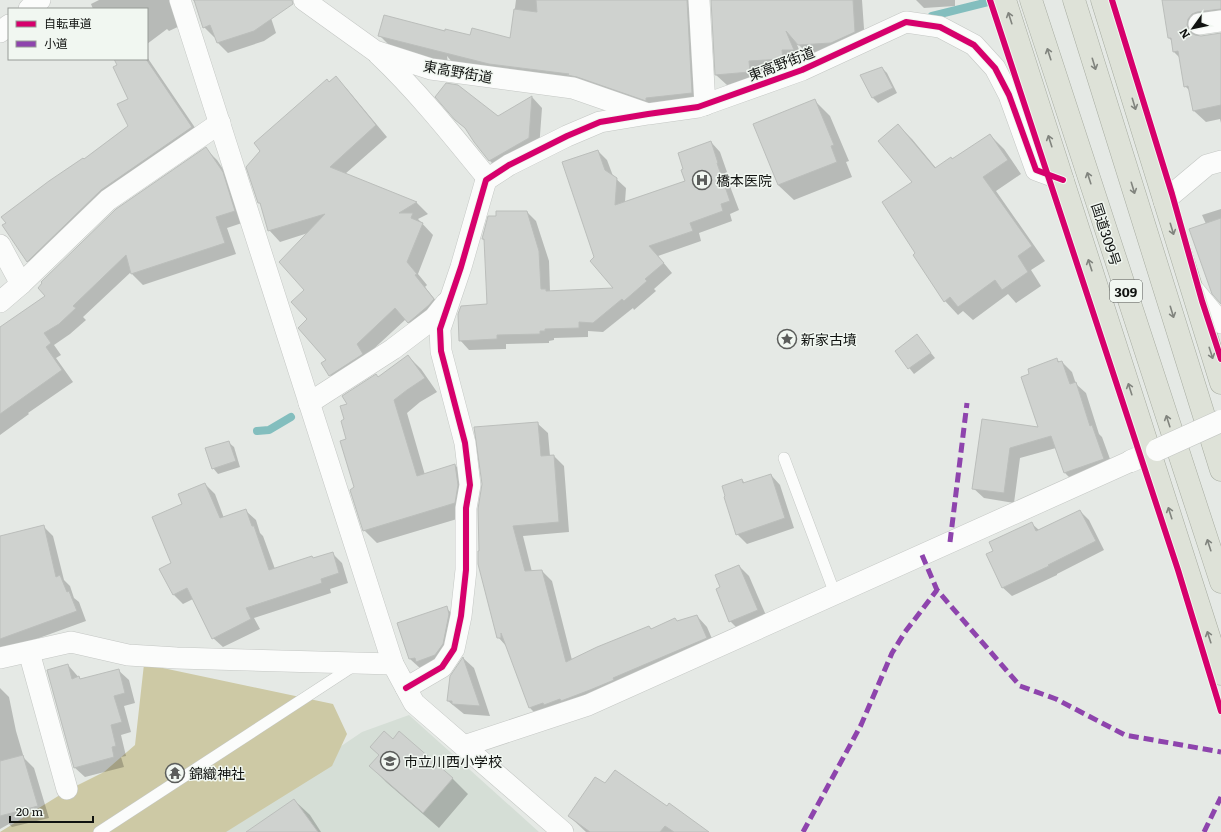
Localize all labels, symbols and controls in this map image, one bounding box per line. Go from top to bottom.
legend [8,8,148,60]
north arrow [1173,8,1213,48]
one-way arrow [1006,12,1014,24]
text: 自転車道 [44,14,92,32]
text: N [1175,26,1193,42]
text: 小道 [44,34,68,52]
street label: 東高野街道 [745,41,817,85]
one-way arrow [1044,48,1052,60]
street label: 東高野街道 [422,55,494,87]
one-way arrow [1091,58,1099,70]
one-way arrow [1131,98,1138,111]
one-way arrow [1046,135,1053,148]
hospital icon: 橋本医院 [691,169,713,191]
place label: 橋本医院 [716,170,772,190]
one-way arrow [1085,171,1092,184]
one-way arrow [1130,181,1137,194]
street label: 国道309号 [1087,200,1127,268]
one-way arrow [1169,222,1176,235]
one-way arrow [1086,259,1093,272]
road number: 309 [1110,280,1142,302]
one-way arrow [1169,305,1176,318]
place icon: 新家古墳 [776,328,798,350]
place label: 新家古墳 [801,329,857,349]
one-way arrow [1208,346,1215,359]
one-way arrow [1126,383,1133,396]
one-way arrow [1164,415,1172,427]
one-way arrow [1165,507,1173,519]
one-way arrow [1205,538,1212,551]
one-way arrow [1205,630,1212,643]
school or university icon: 市立川西小学校 [379,750,401,772]
place label: 市立川西小学校 [404,751,502,771]
temple icon: 錦織神社 [164,762,186,784]
place label: 錦織神社 [189,763,245,783]
scale bar [10,798,93,824]
text: 20 m [16,802,43,820]

